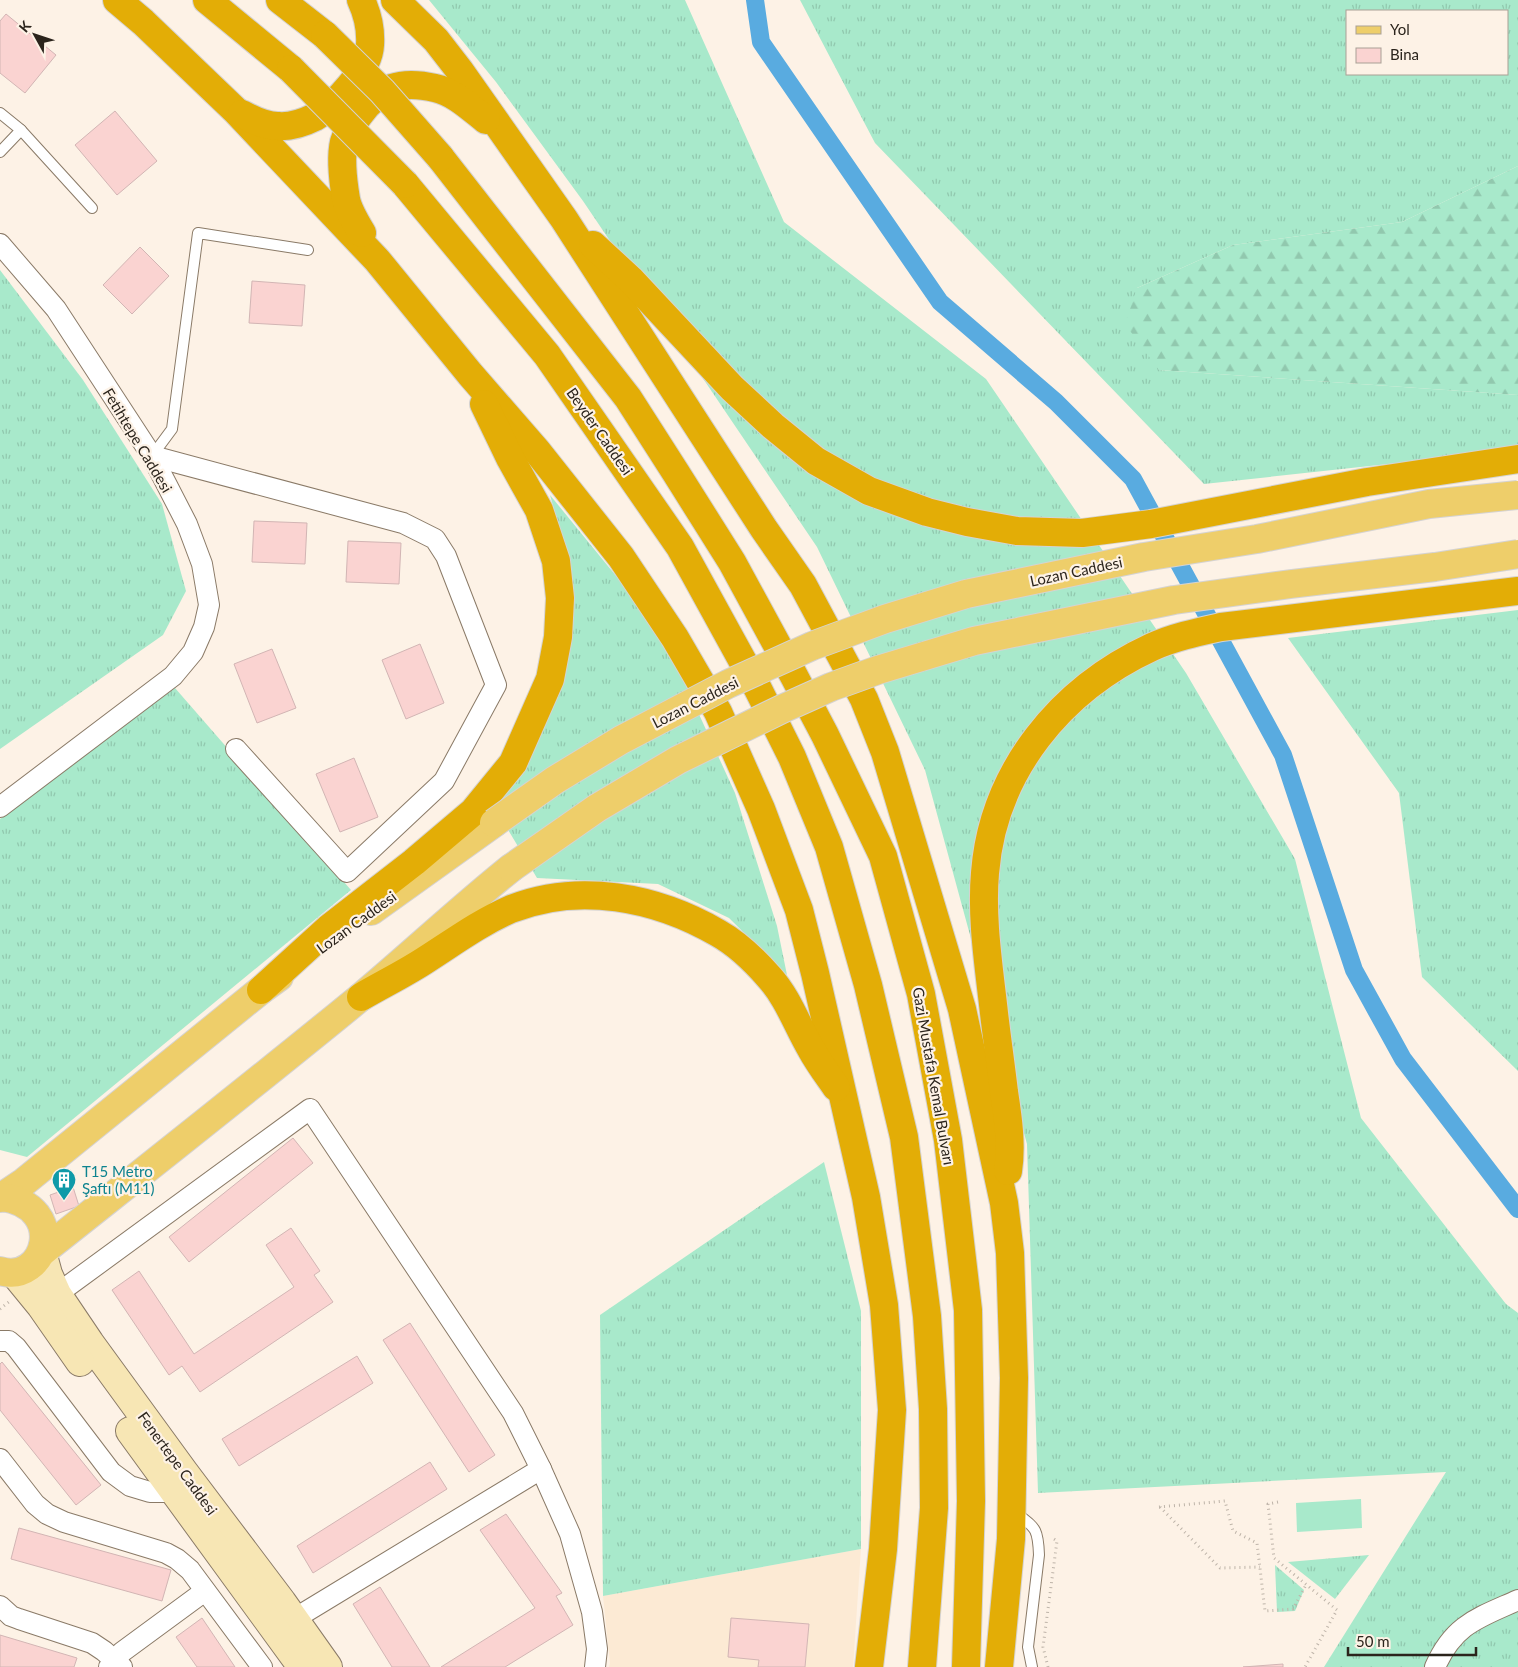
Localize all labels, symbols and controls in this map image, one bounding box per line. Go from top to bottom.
north arrow [10,10,60,60]
legend [1346,10,1508,75]
text: K [15,17,35,35]
text: Yol [1390,20,1410,38]
text: Bina [1390,45,1419,63]
street label: Fetihtepe Caddesi [100,384,176,496]
street label: Beyder Caddesi [563,384,637,478]
street label: Lozan Caddesi [1028,552,1124,590]
street label: Lozan Caddesi [649,673,741,731]
street label: Lozan Caddesi [313,887,399,957]
street label: Gazi Mustafa Kemal Bulvarı [909,986,959,1166]
place label: T15 Metro Şaftı (M11) [82,1162,154,1197]
building icon: T15 Metro Şaftı (M11) [51,1167,77,1201]
street label: Fenertepe Caddesi [135,1408,221,1518]
scale bar [1348,1624,1476,1656]
text: 50 m [1356,1632,1390,1650]

